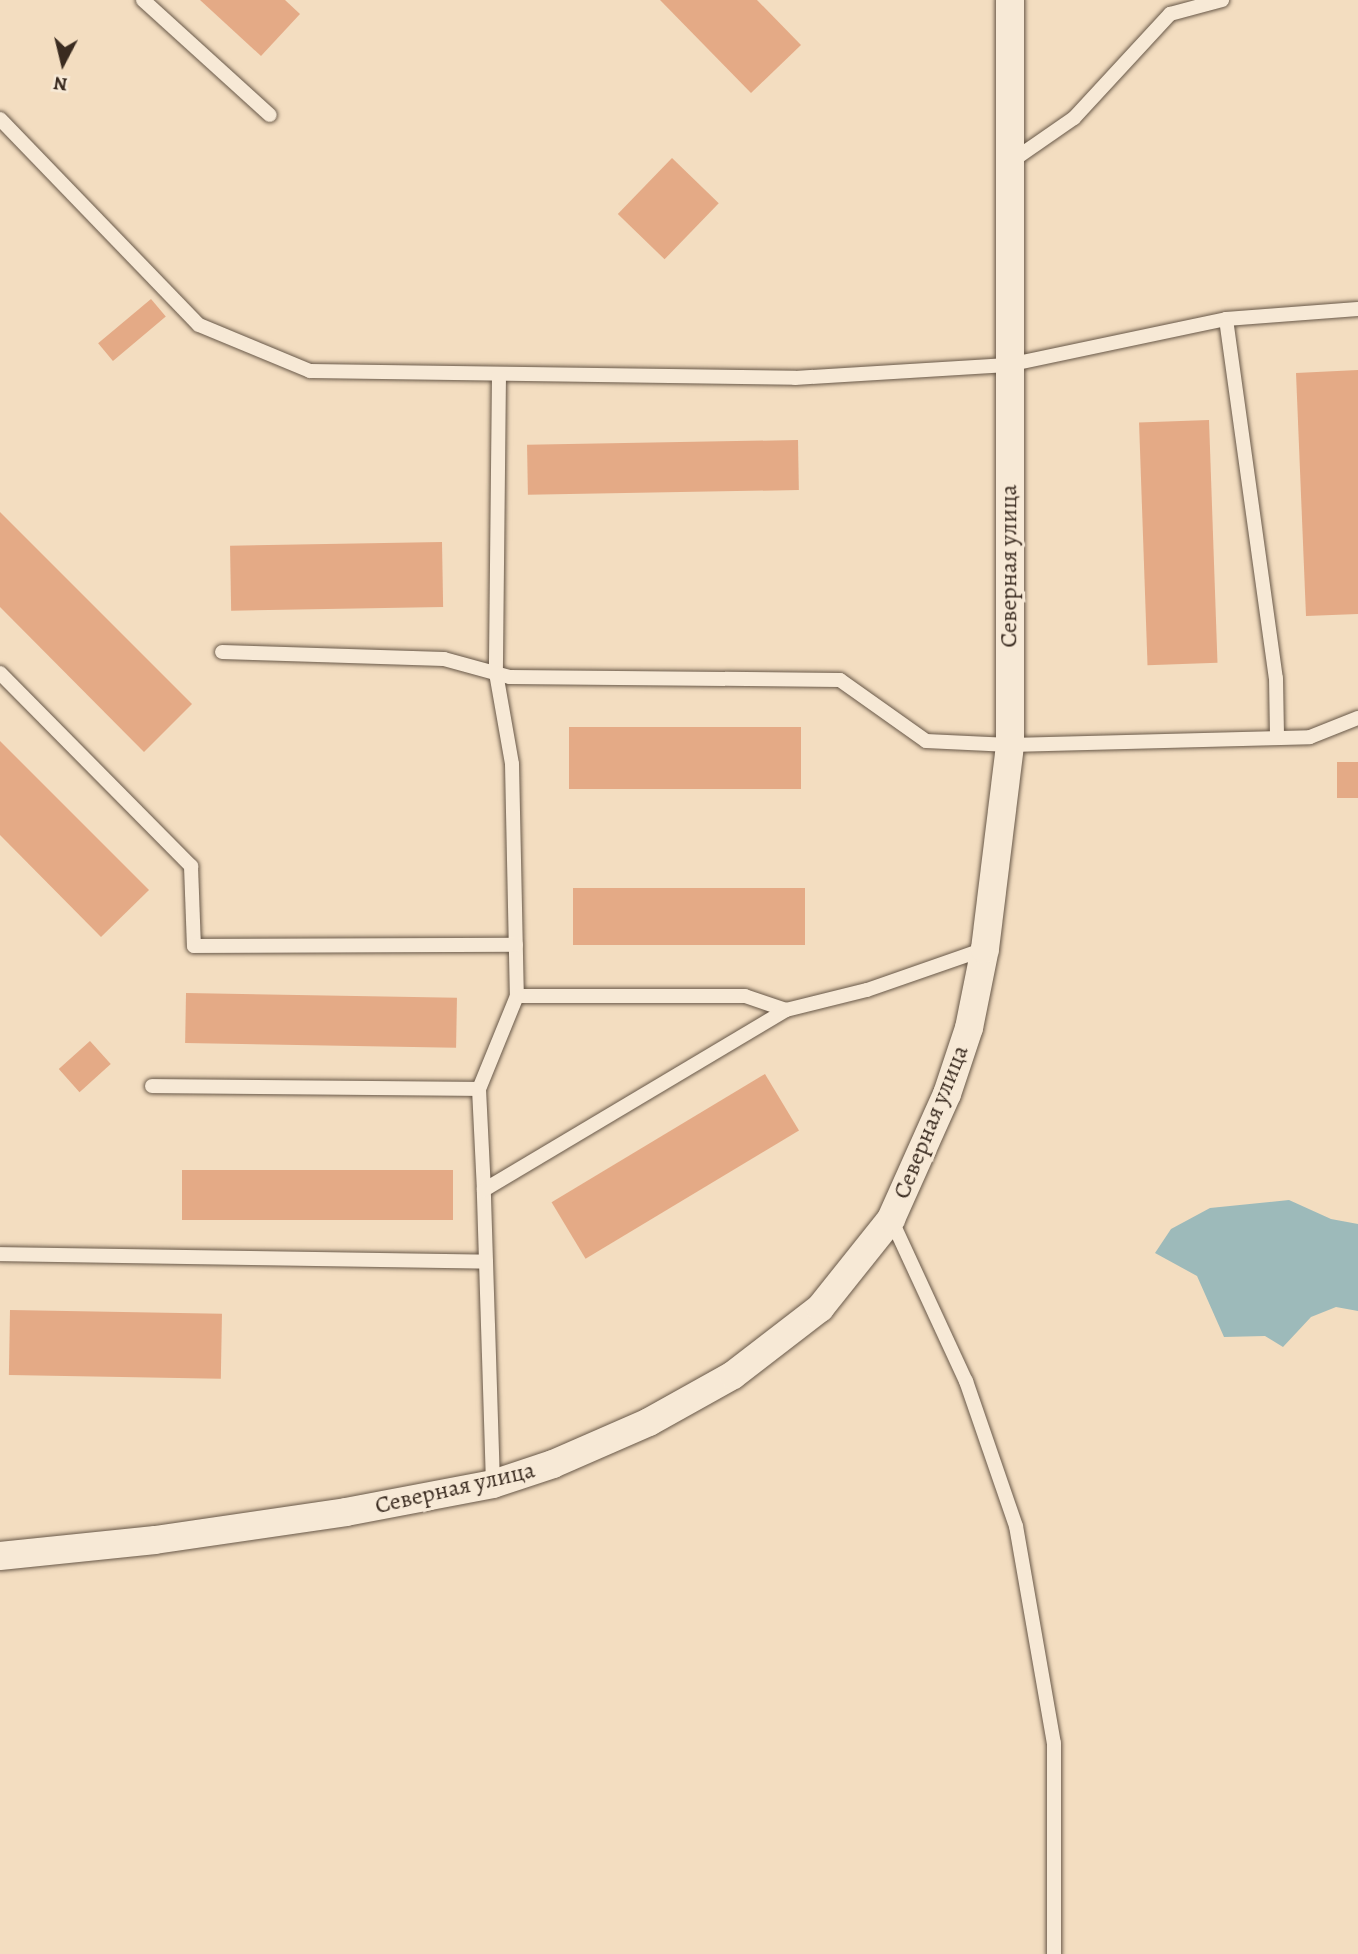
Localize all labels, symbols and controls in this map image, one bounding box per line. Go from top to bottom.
north arrow [28,28,98,98]
text: N [52,70,69,98]
street label: Северная улица [995,484,1023,648]
street label: Северная улица [887,1041,975,1203]
street label: Северная улица [372,1456,538,1520]

